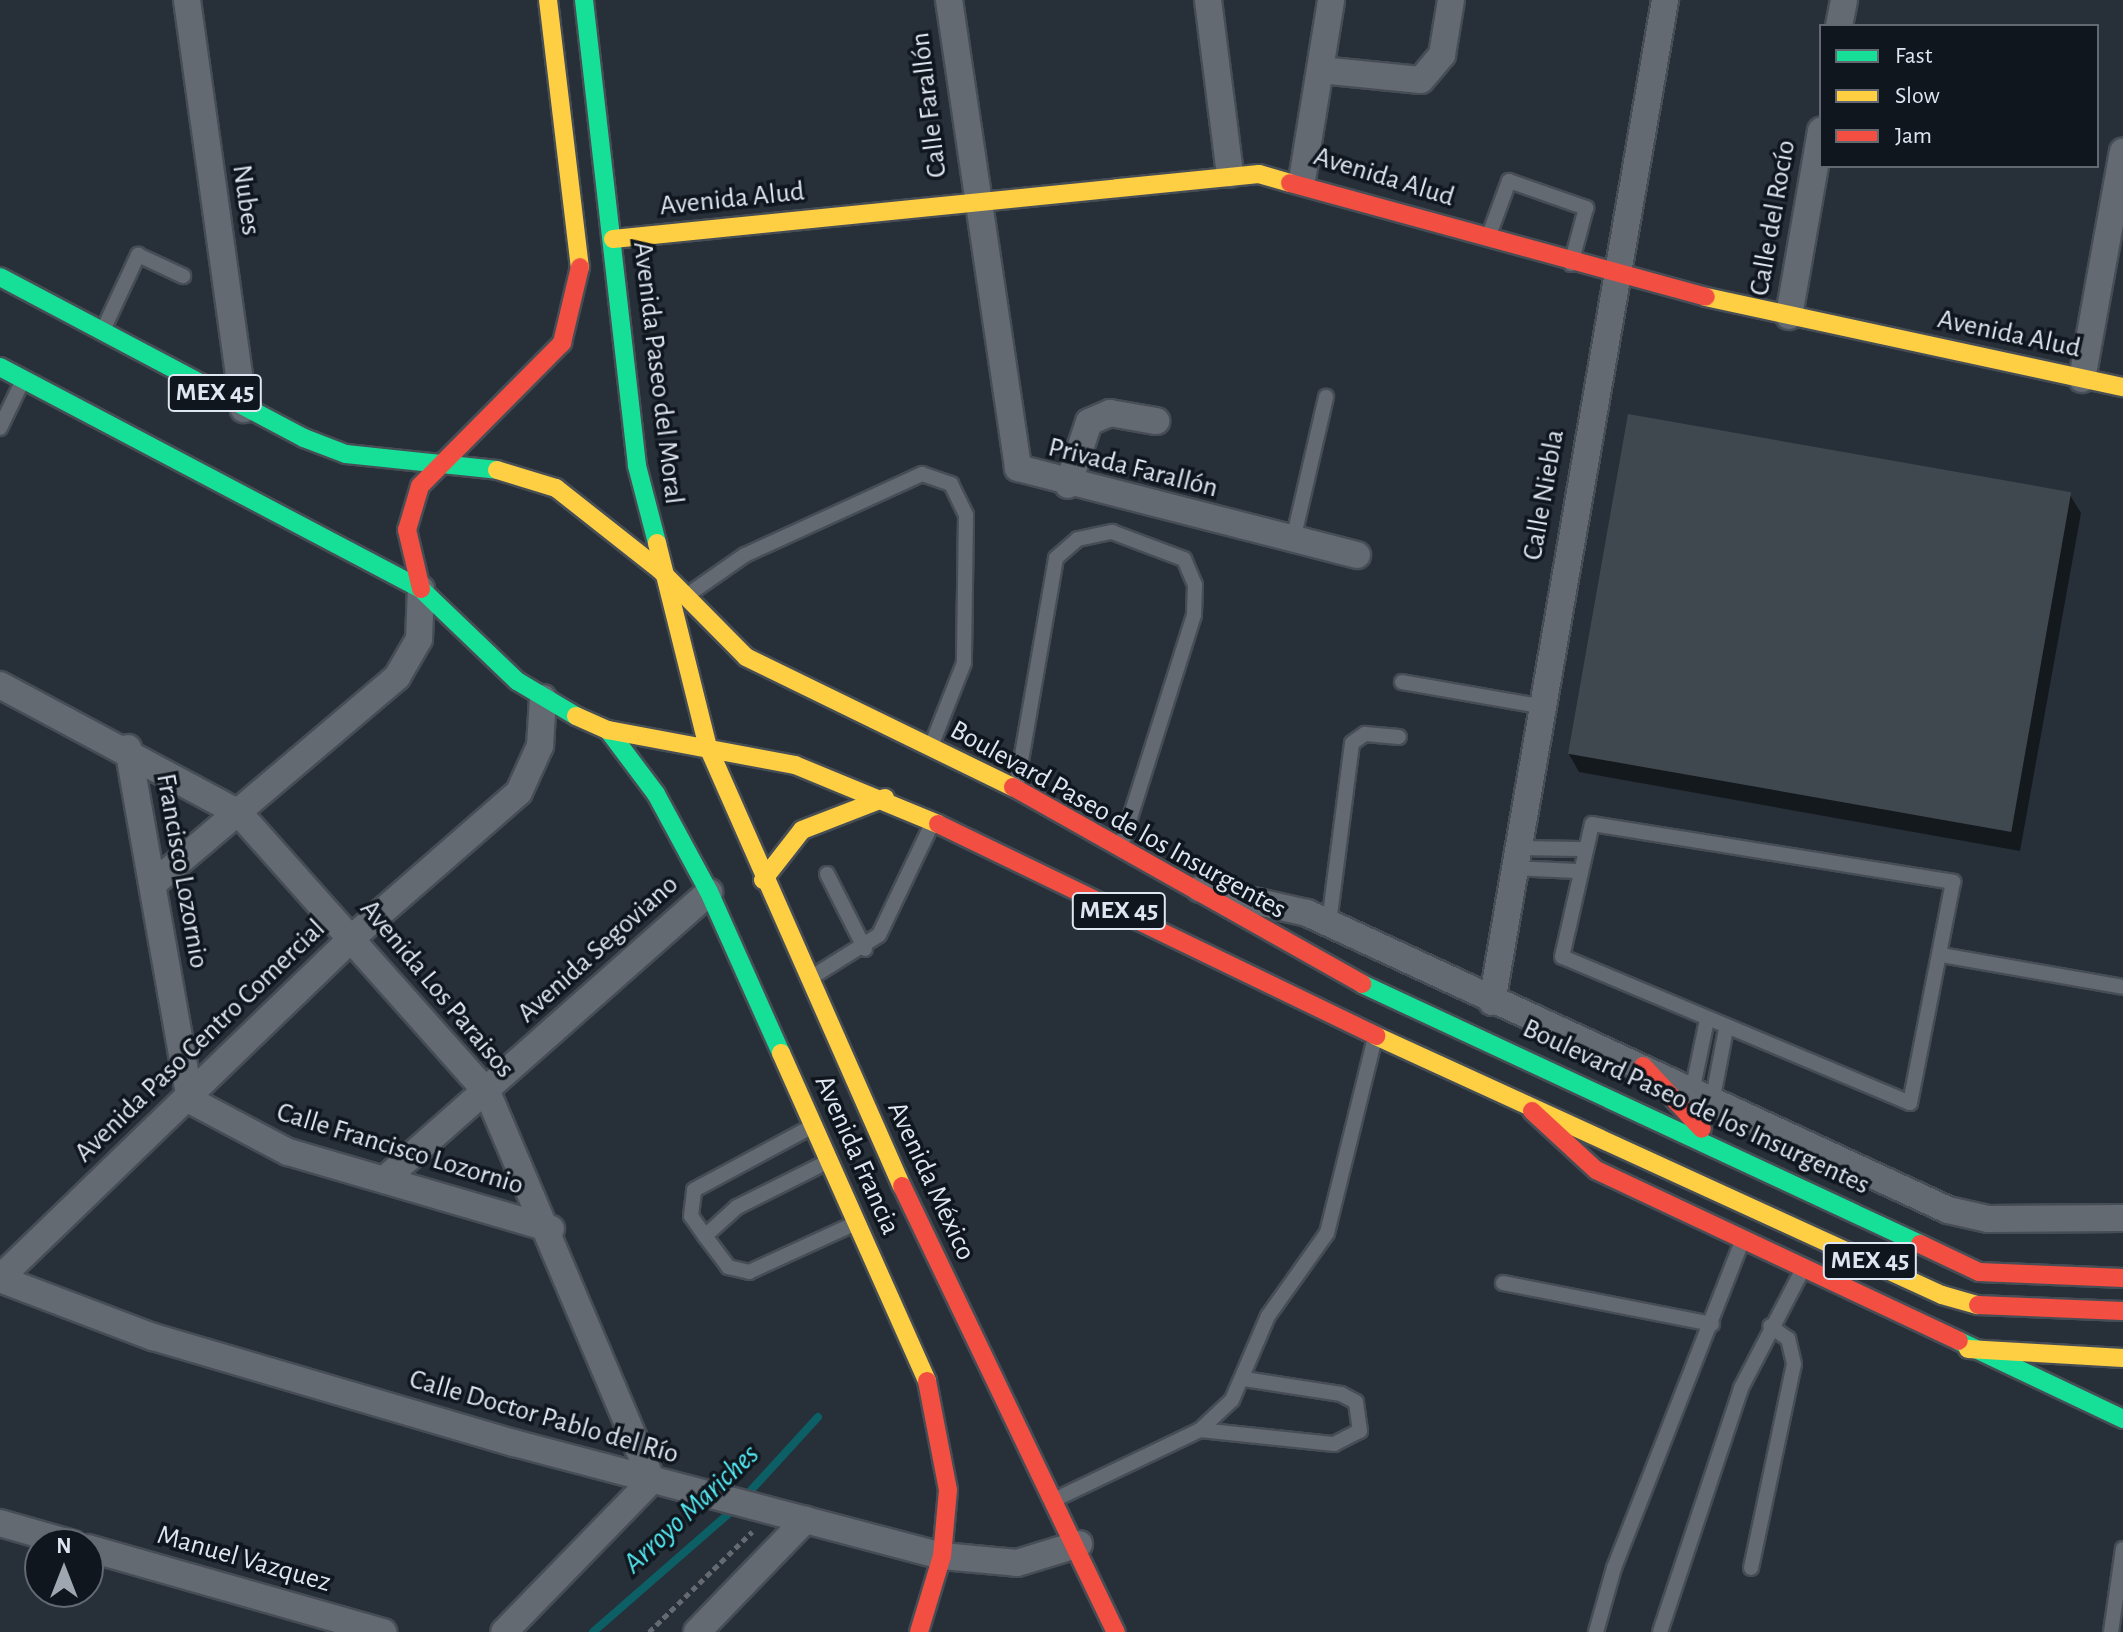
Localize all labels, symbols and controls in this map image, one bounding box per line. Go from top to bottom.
legend [1819,24,2099,168]
street label: Calle Farallón [903,30,955,180]
text: Fast [1895,44,1932,68]
text: Slow [1895,84,1940,108]
text: Jam [1895,124,1932,148]
street label: Calle del Rocío [1743,138,1803,298]
street label: Avenida Alud [1310,140,1458,214]
street label: Nubes [224,163,268,237]
street label: Avenida Alud [658,175,806,223]
street label: Avenida Paseo del Moral [625,240,691,506]
street label: Avenida Alud [1935,302,2083,366]
road number: MEX 45 [167,371,263,415]
street label: Calle Niebla [1516,427,1572,563]
street label: Privada Farallón [1045,431,1221,505]
street label: Boulevard Paseo de los Insurgentes [944,713,1292,927]
street label: Francisco Lozornio [148,771,216,971]
street label: Avenida Segoviano [511,868,685,1030]
road number: MEX 45 [1071,889,1167,933]
street label: Avenida Los Paraisos [353,893,521,1085]
street label: Avenida Paso Centro Comercial [68,912,332,1170]
street label: Boulevard Paseo de los Insurgentes [1517,1012,1875,1202]
street label: Avenida Francia [807,1070,907,1240]
street label: Calle Francisco Lozornio [273,1095,527,1203]
street label: Avenida México [880,1096,982,1266]
road number: MEX 45 [1822,1239,1918,1283]
street label: Calle Doctor Pablo del Río [405,1362,683,1472]
water label: Arroyo Mariches [615,1437,767,1581]
street label: Manuel Vazquez [153,1518,335,1600]
north arrow [24,1528,104,1608]
text: N [56,1535,72,1557]

